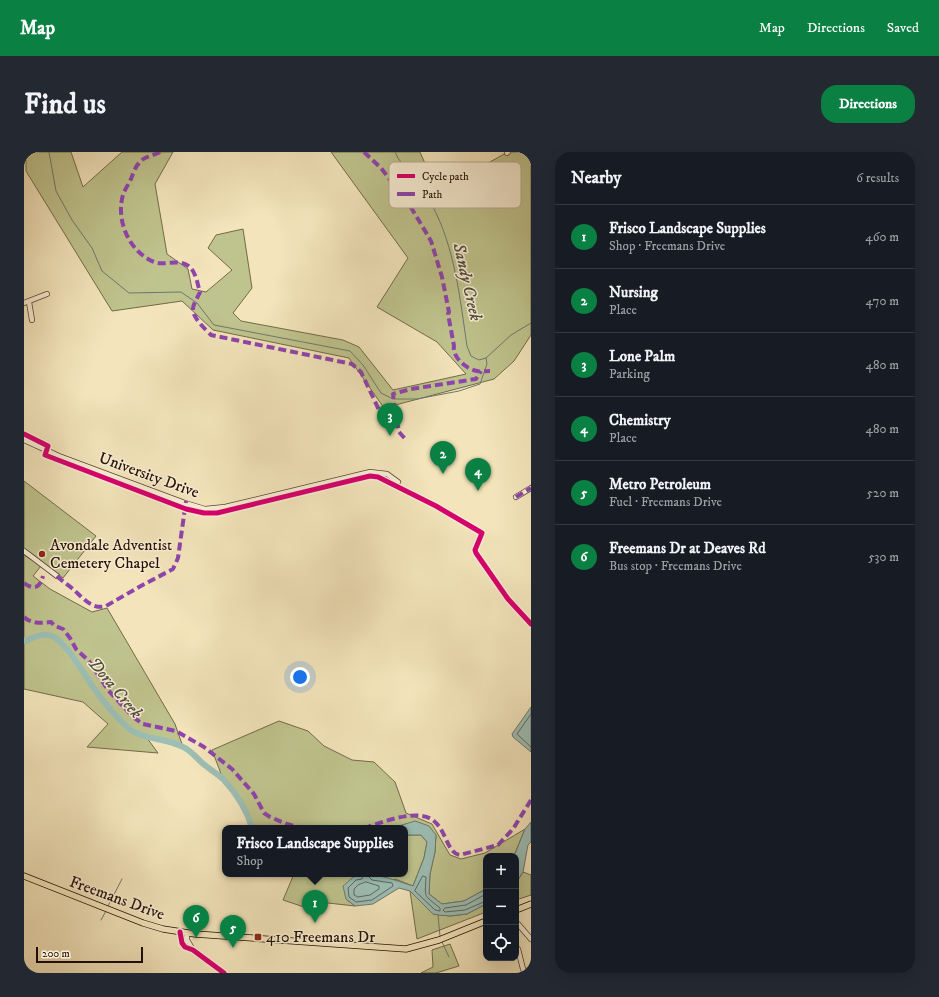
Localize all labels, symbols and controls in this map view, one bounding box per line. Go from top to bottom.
text: Map [20,17,55,40]
text: Map [759,19,785,37]
text: Directions [807,19,865,37]
text: Saved [887,19,919,37]
button: Directions [821,85,915,123]
text: Find us [24,87,106,122]
legend [389,162,521,208]
text: Nearby [571,167,621,189]
text: Cycle path [422,170,469,184]
text: 6 results [856,170,899,186]
text: Path [422,188,443,202]
text: Frisco Landscape Supplies [609,219,766,238]
text: 1 [582,229,586,245]
text: 460 m [865,229,899,245]
text: Shop · Freemans Drive [609,238,725,254]
water label: Sandy Creek [447,240,487,324]
text: Nursing [609,283,658,302]
text: 2 [581,293,587,309]
text: 470 m [866,293,899,309]
text: Place [609,302,637,318]
text: Lone Palm [609,347,675,366]
text: 3 [582,357,586,373]
text: 480 m [865,357,899,373]
text: Parking [609,366,650,382]
pin: 3 [377,403,403,436]
text: Chemistry [609,411,671,430]
text: 4 [580,421,588,437]
text: 480 m [865,421,899,437]
text: Place [609,430,637,446]
pin: 2 [430,441,456,474]
street label: University Drive [96,448,202,503]
pin: 4 [465,458,491,491]
text: Metro Petroleum [609,475,711,494]
text: 5 [581,485,587,501]
text: 520 m [867,485,899,501]
text: Fuel · Freemans Drive [609,494,722,510]
place label: Avondale Adventist Cemetery Chapel [50,535,172,573]
text: Freemans Dr at Deaves Rd [609,539,766,558]
marker: Avondale Adventist Cemetery Chapel [37,549,47,559]
text: 6 [581,549,587,565]
text: 530 m [868,549,899,565]
text: Bus stop · Freemans Drive [609,558,742,574]
water label: Dora Creek [83,653,148,724]
your location [290,667,310,687]
popup [222,825,408,877]
text: Frisco Landscape Supplies [237,834,393,853]
text: Shop [237,853,263,869]
map controls [483,853,519,961]
button: + [483,853,519,889]
street label: Freemans Drive [67,872,168,925]
button: − [483,889,519,925]
pin: 1 [302,890,328,923]
pin: 6 [183,905,209,938]
pin: 5 [220,915,246,948]
button: locate [483,925,519,961]
place label: 410 Freemans Dr [266,927,375,947]
marker: 410 Freemans Dr [253,932,263,942]
scale bar [36,945,143,964]
text: 200 m [42,947,70,961]

